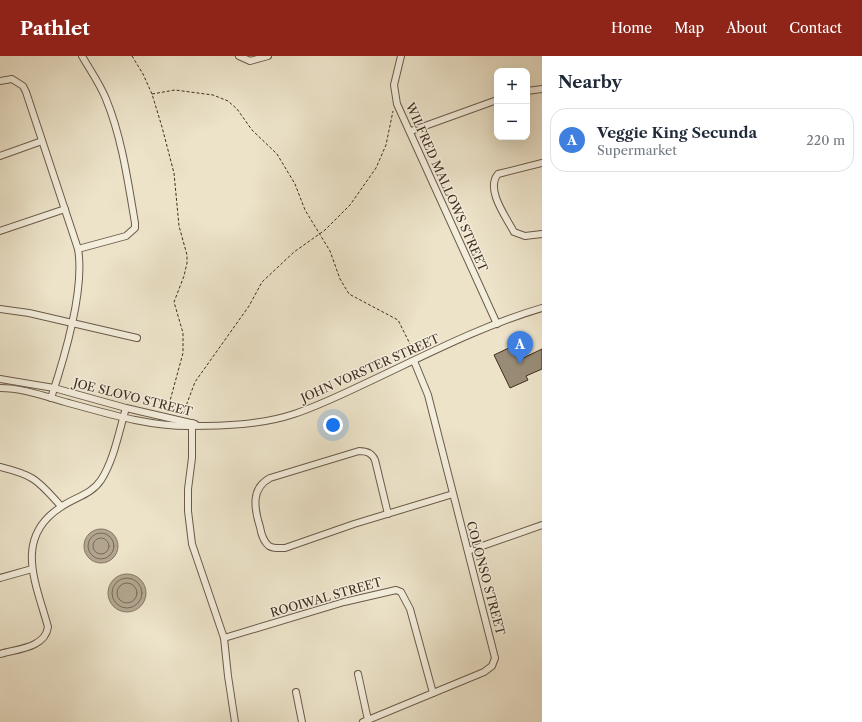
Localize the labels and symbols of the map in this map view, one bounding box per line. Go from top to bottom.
street label: WILFRED MALLOWS STREET [402,99,491,274]
street label: JOHN VORSTER STREET [296,331,442,406]
pin: A [507,331,533,364]
street label: JOE SLOVO STREET [70,374,194,419]
your location [323,415,343,435]
street label: COLONSO STREET [464,519,508,637]
street label: ROOIWAL STREET [268,574,384,620]

